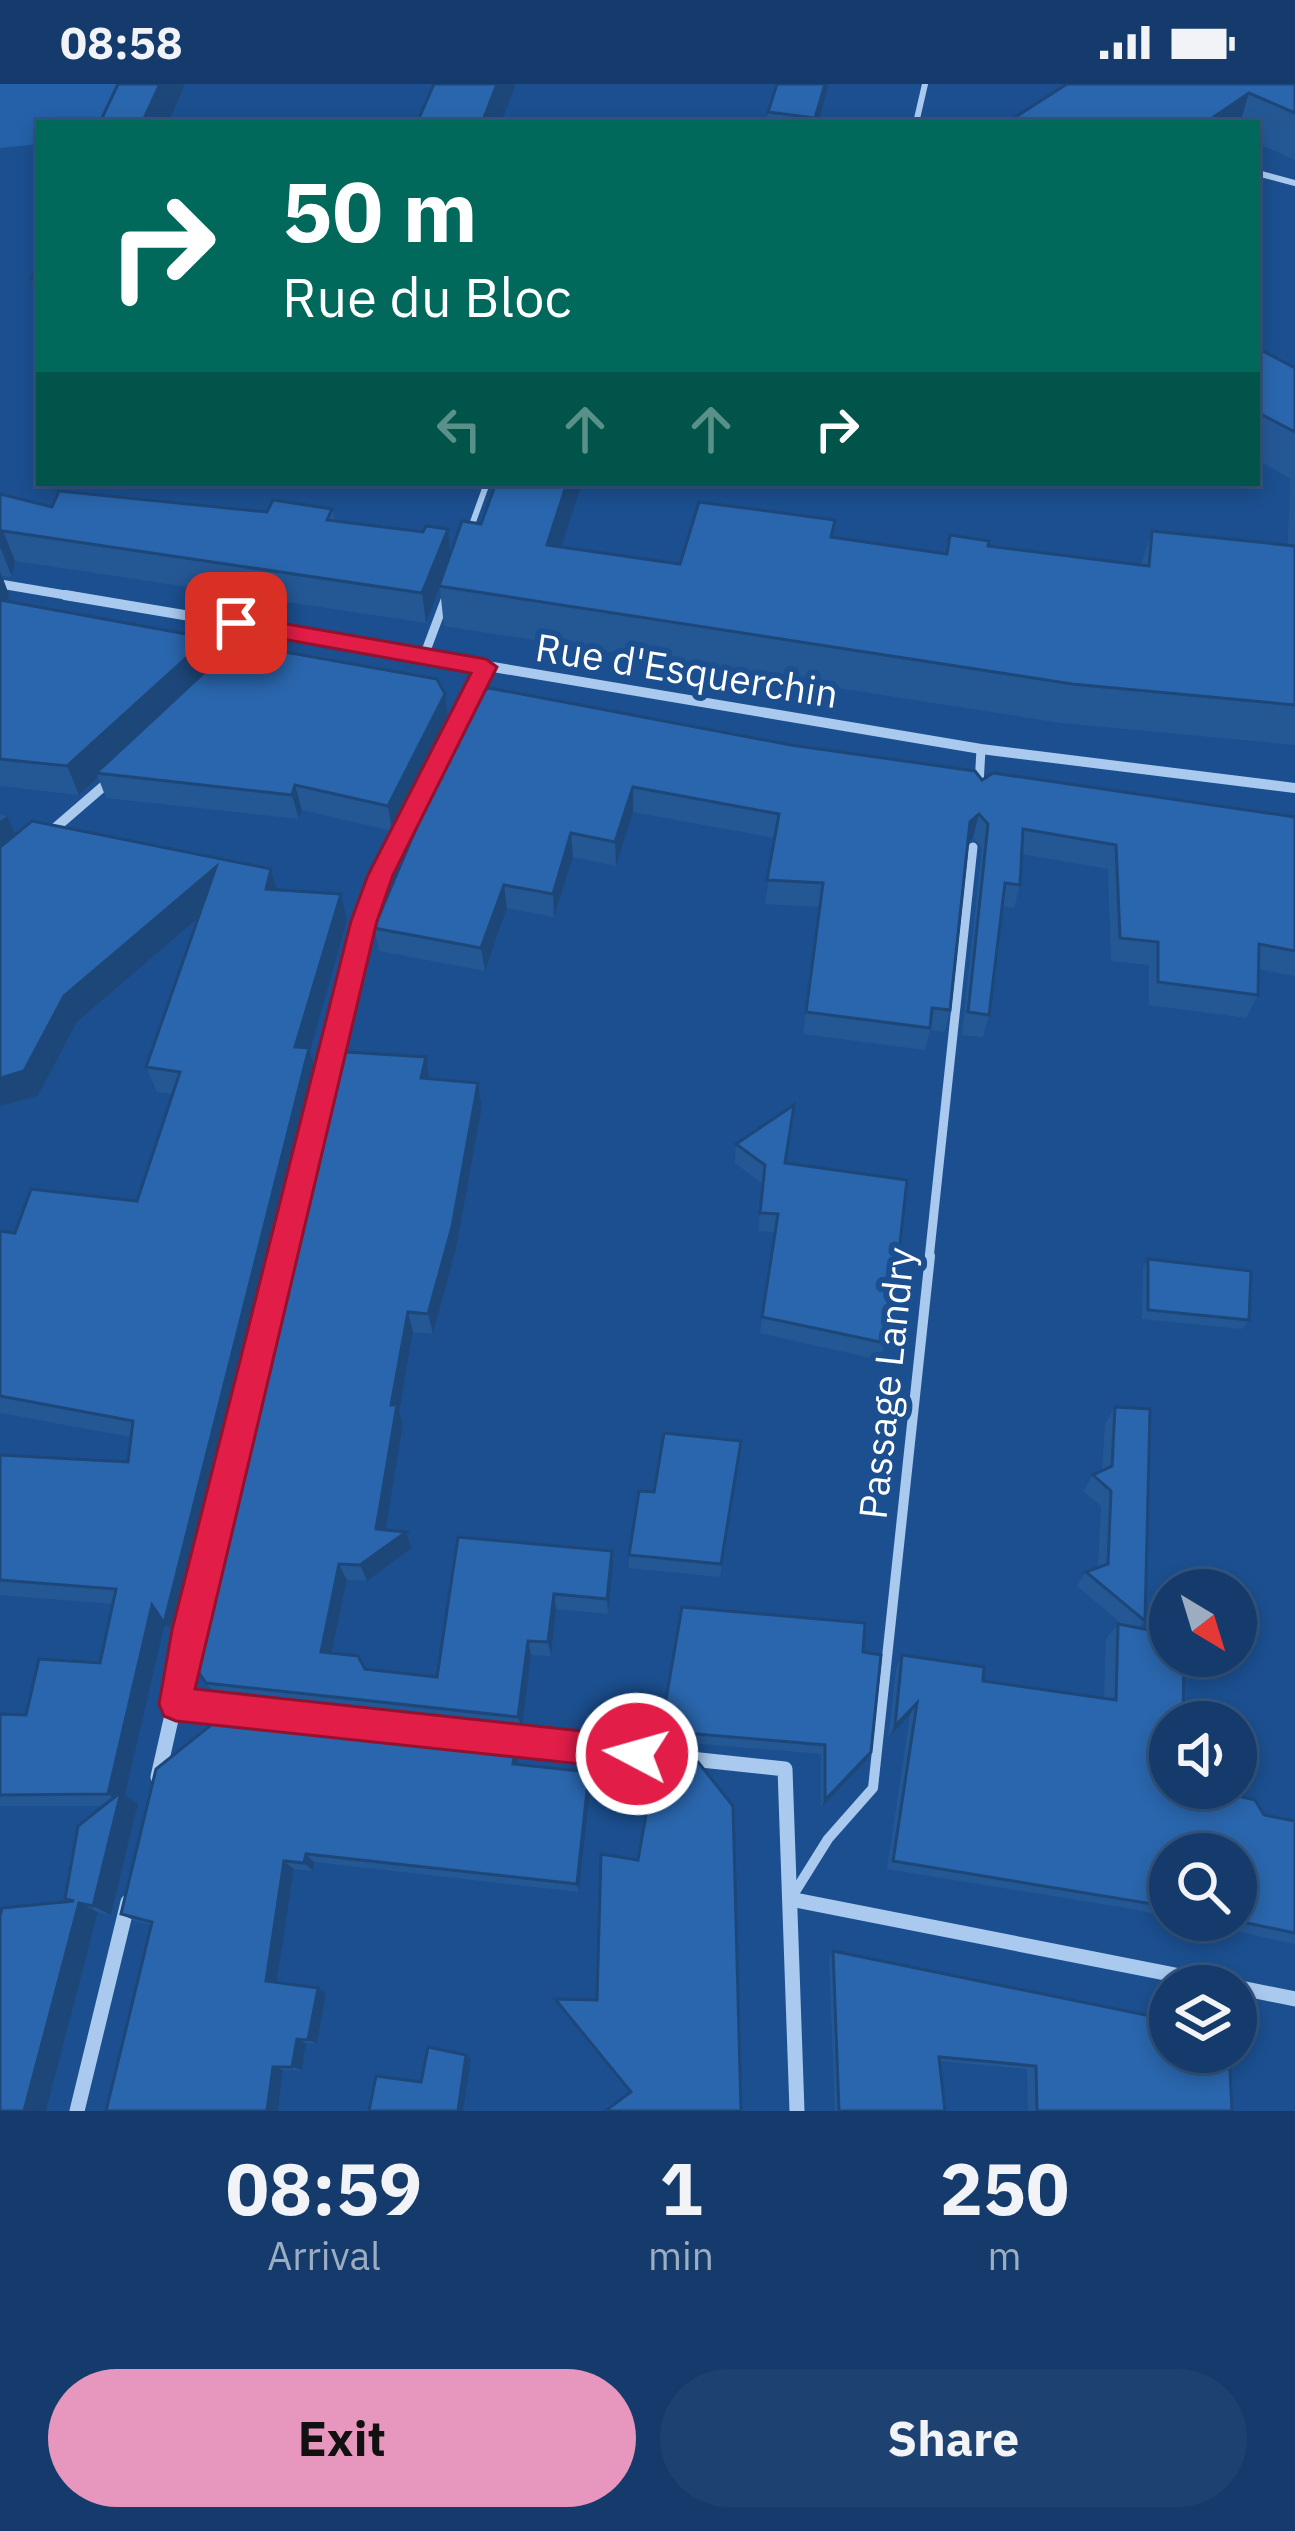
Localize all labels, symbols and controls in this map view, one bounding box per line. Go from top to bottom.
text: 08:58 [60,13,183,71]
text: 50 m [282,156,478,265]
icon: right [84,168,240,324]
text: Rue du Bloc [282,262,572,332]
icon: left [426,396,492,462]
icon: ahead [552,396,618,462]
icon: ahead [678,396,744,462]
icon: right [804,396,870,462]
pin [185,572,287,674]
icon: arrive [203,590,269,656]
street label: Rue d'Esquerchin [532,621,842,719]
street label: Passage Landry [846,1245,926,1521]
north arrow [1149,1569,1257,1677]
map controls [1149,1569,1257,2073]
position arrow [574,1691,700,1817]
button: sound [1149,1701,1257,1809]
button: search [1149,1833,1257,1941]
button: layers [1149,1965,1257,2073]
text: 08:59 [226,2141,422,2235]
text: 1 [659,2141,703,2235]
text: 250 [940,2141,1069,2235]
text: Arrival [267,2230,381,2281]
text: min [648,2230,714,2281]
text: m [987,2230,1022,2281]
button: Exit [48,2369,636,2507]
button: Share [660,2369,1247,2507]

